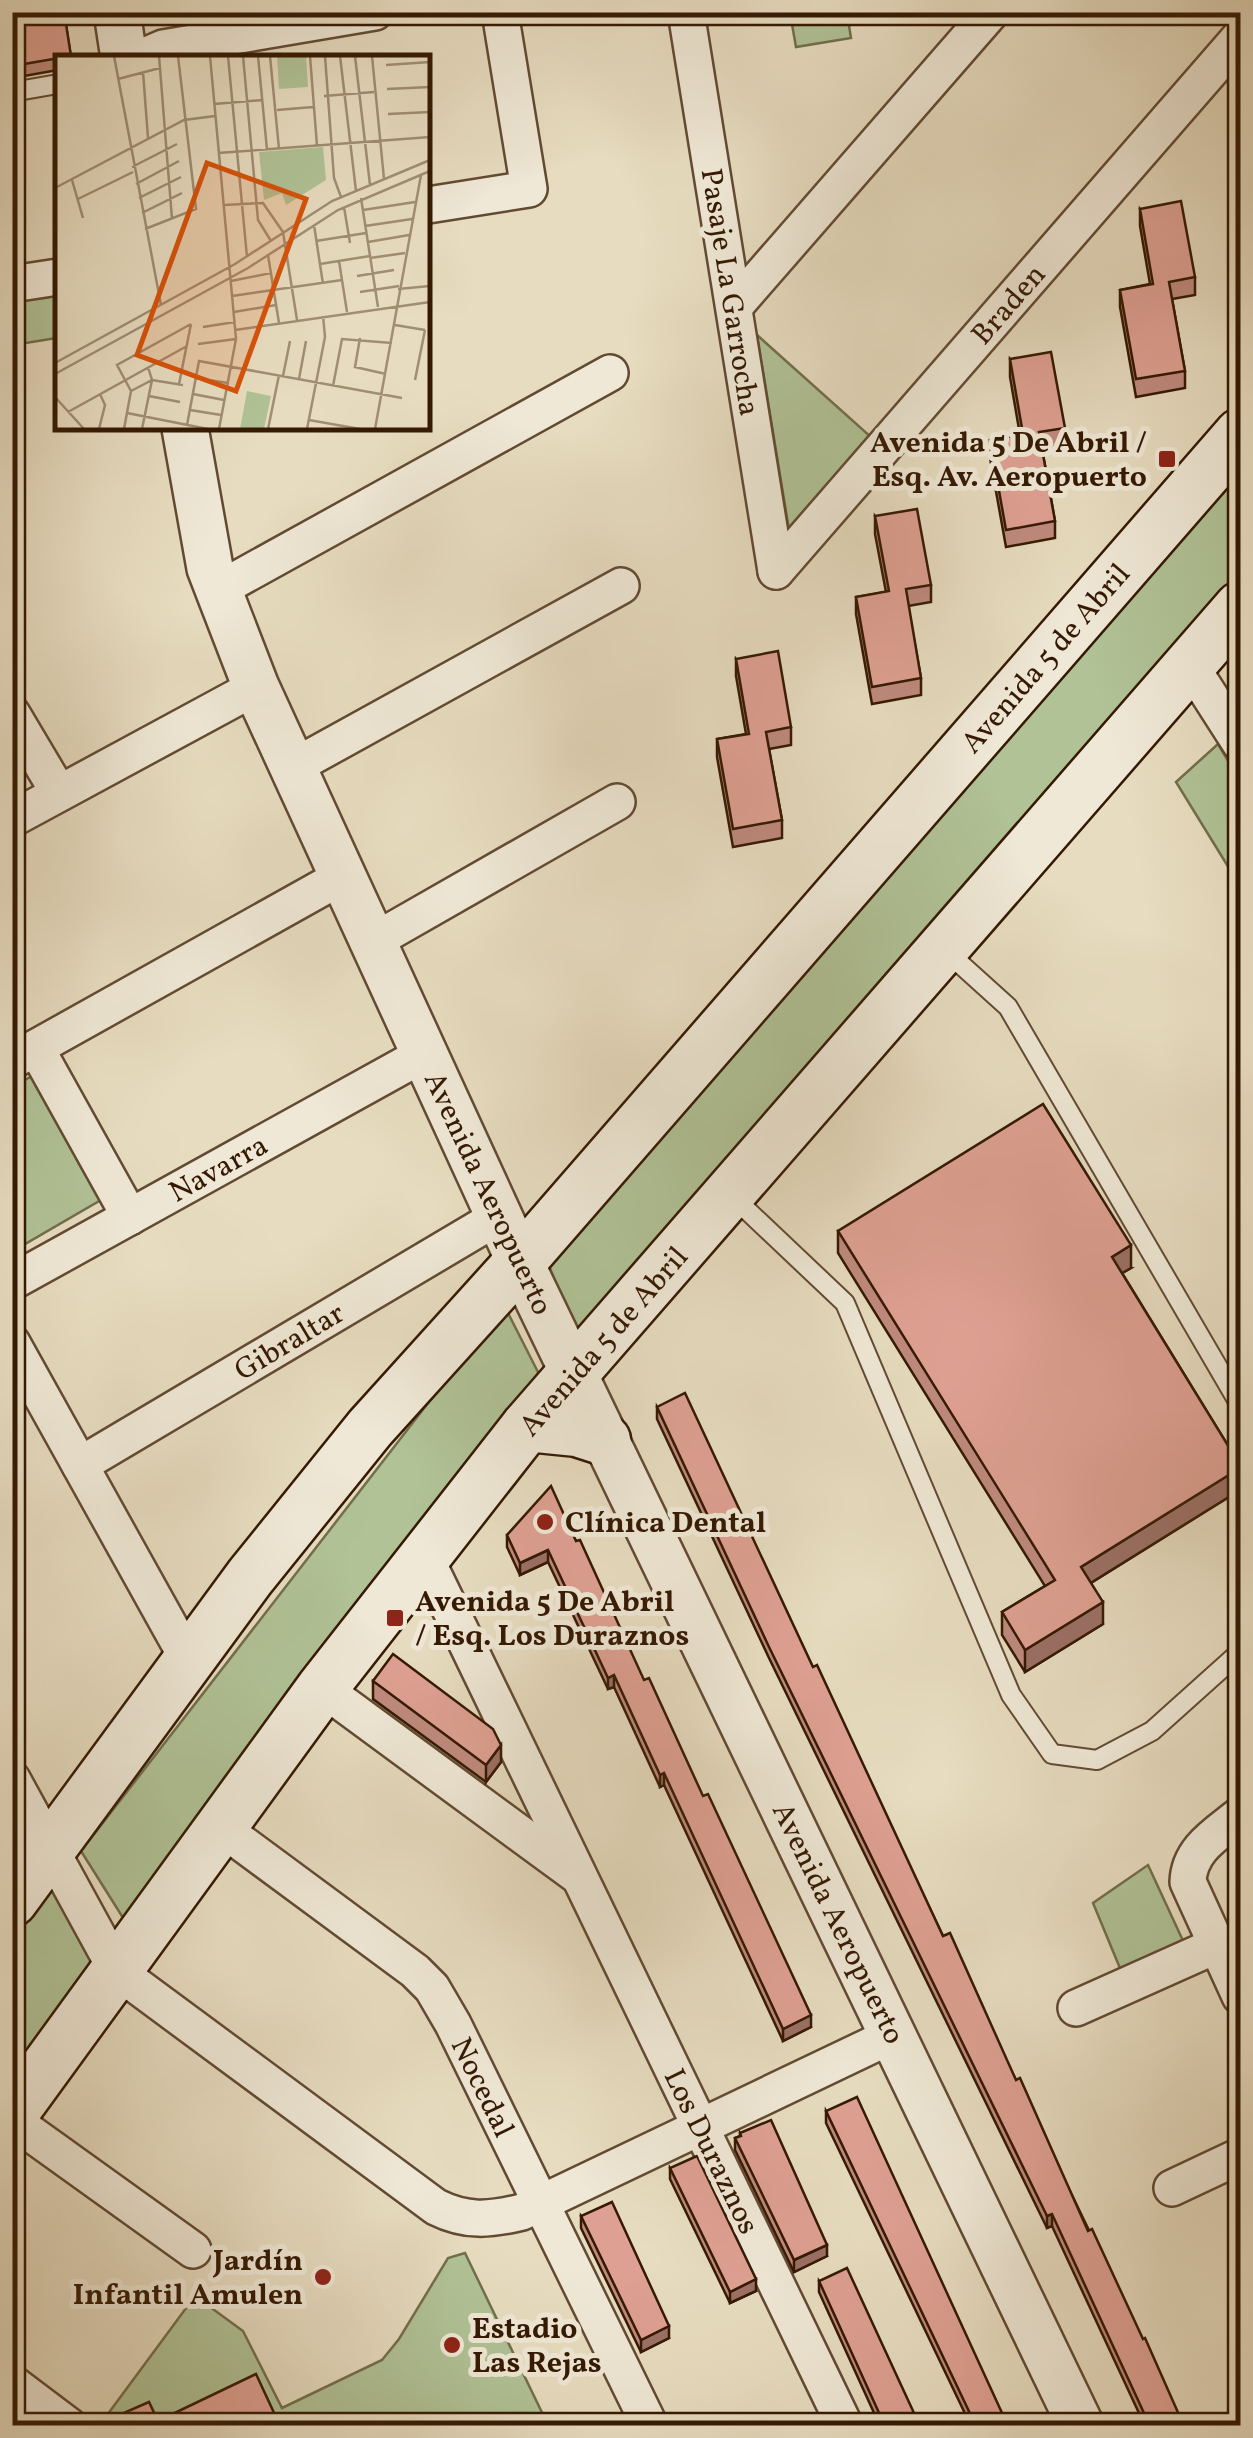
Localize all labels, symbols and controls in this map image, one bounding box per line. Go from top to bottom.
inset map [55,55,430,430]
street label: Pasaje La Garrocha [689,166,769,419]
street label: Braden [962,256,1057,355]
place label: Avenida 5 De Abril / Esq. Av. Aeropuerto [870,423,1147,499]
marker: Avenida 5 De Abril / Esq. Av. Aeropuerto [1156,448,1178,470]
street label: Avenida 5 de Abril [952,555,1141,763]
street label: Avenida Aeropuerto [412,1065,562,1322]
street label: Navarra [162,1125,276,1214]
street label: Avenida 5 de Abril [510,1238,699,1446]
street label: Gibraltar [227,1293,353,1392]
place label: Clínica Dental [565,1503,766,1545]
marker: Clínica Dental [534,1511,556,1533]
place label: Avenida 5 De Abril / Esq. Los Duraznos [415,1582,689,1658]
marker: Avenida 5 De Abril / Esq. Los Duraznos [384,1607,406,1629]
street label: Avenida Aeropuerto [760,1796,914,2052]
street label: Nocedal [439,2031,523,2145]
street label: Los Duraznos [652,2062,768,2242]
place label: Jardín Infantil Amulen [73,2241,303,2317]
marker: Jardín Infantil Amulen [312,2266,334,2288]
place label: Estadio Las Rejas [472,2309,602,2385]
marker: Estadio Las Rejas [441,2334,463,2356]

